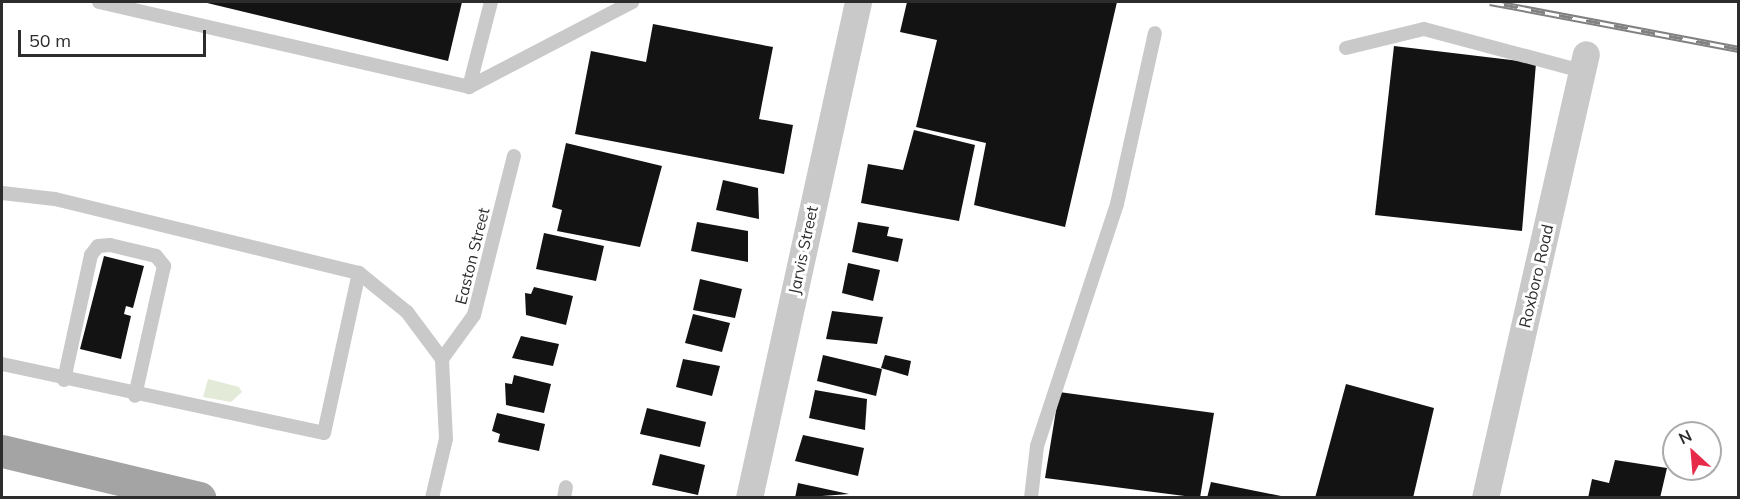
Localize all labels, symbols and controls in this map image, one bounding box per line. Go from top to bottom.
scale bar [21,18,208,56]
text: 50 m [29,29,71,52]
street label: Jarvis Street [784,204,822,296]
street label: Easton Street [451,206,493,306]
street label: Roxboro Road [1515,223,1557,329]
north arrow [1662,421,1722,481]
text: N [1675,425,1695,448]

